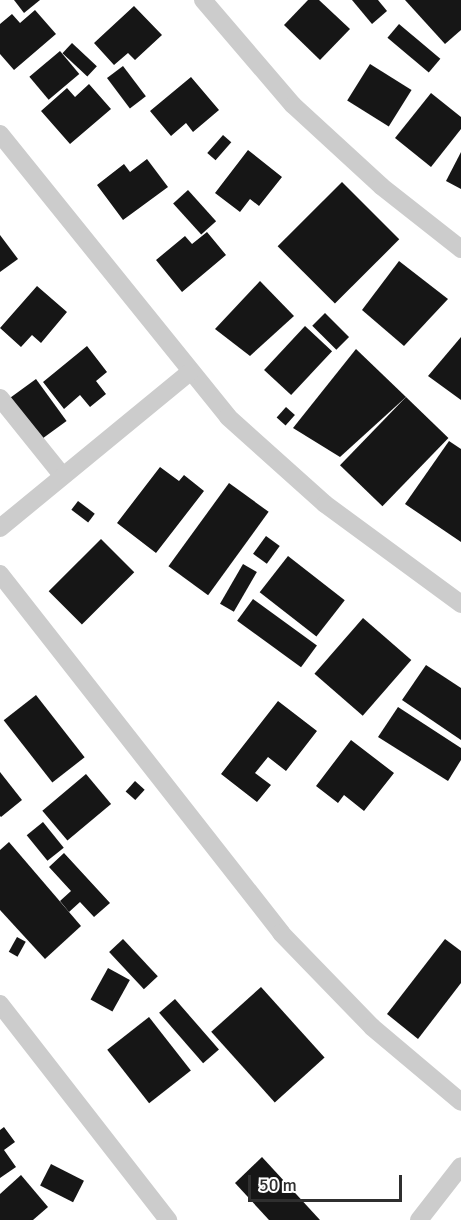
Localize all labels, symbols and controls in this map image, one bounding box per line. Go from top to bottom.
scale bar [251,1163,406,1201]
text: 50 m [259,1174,297,1196]

